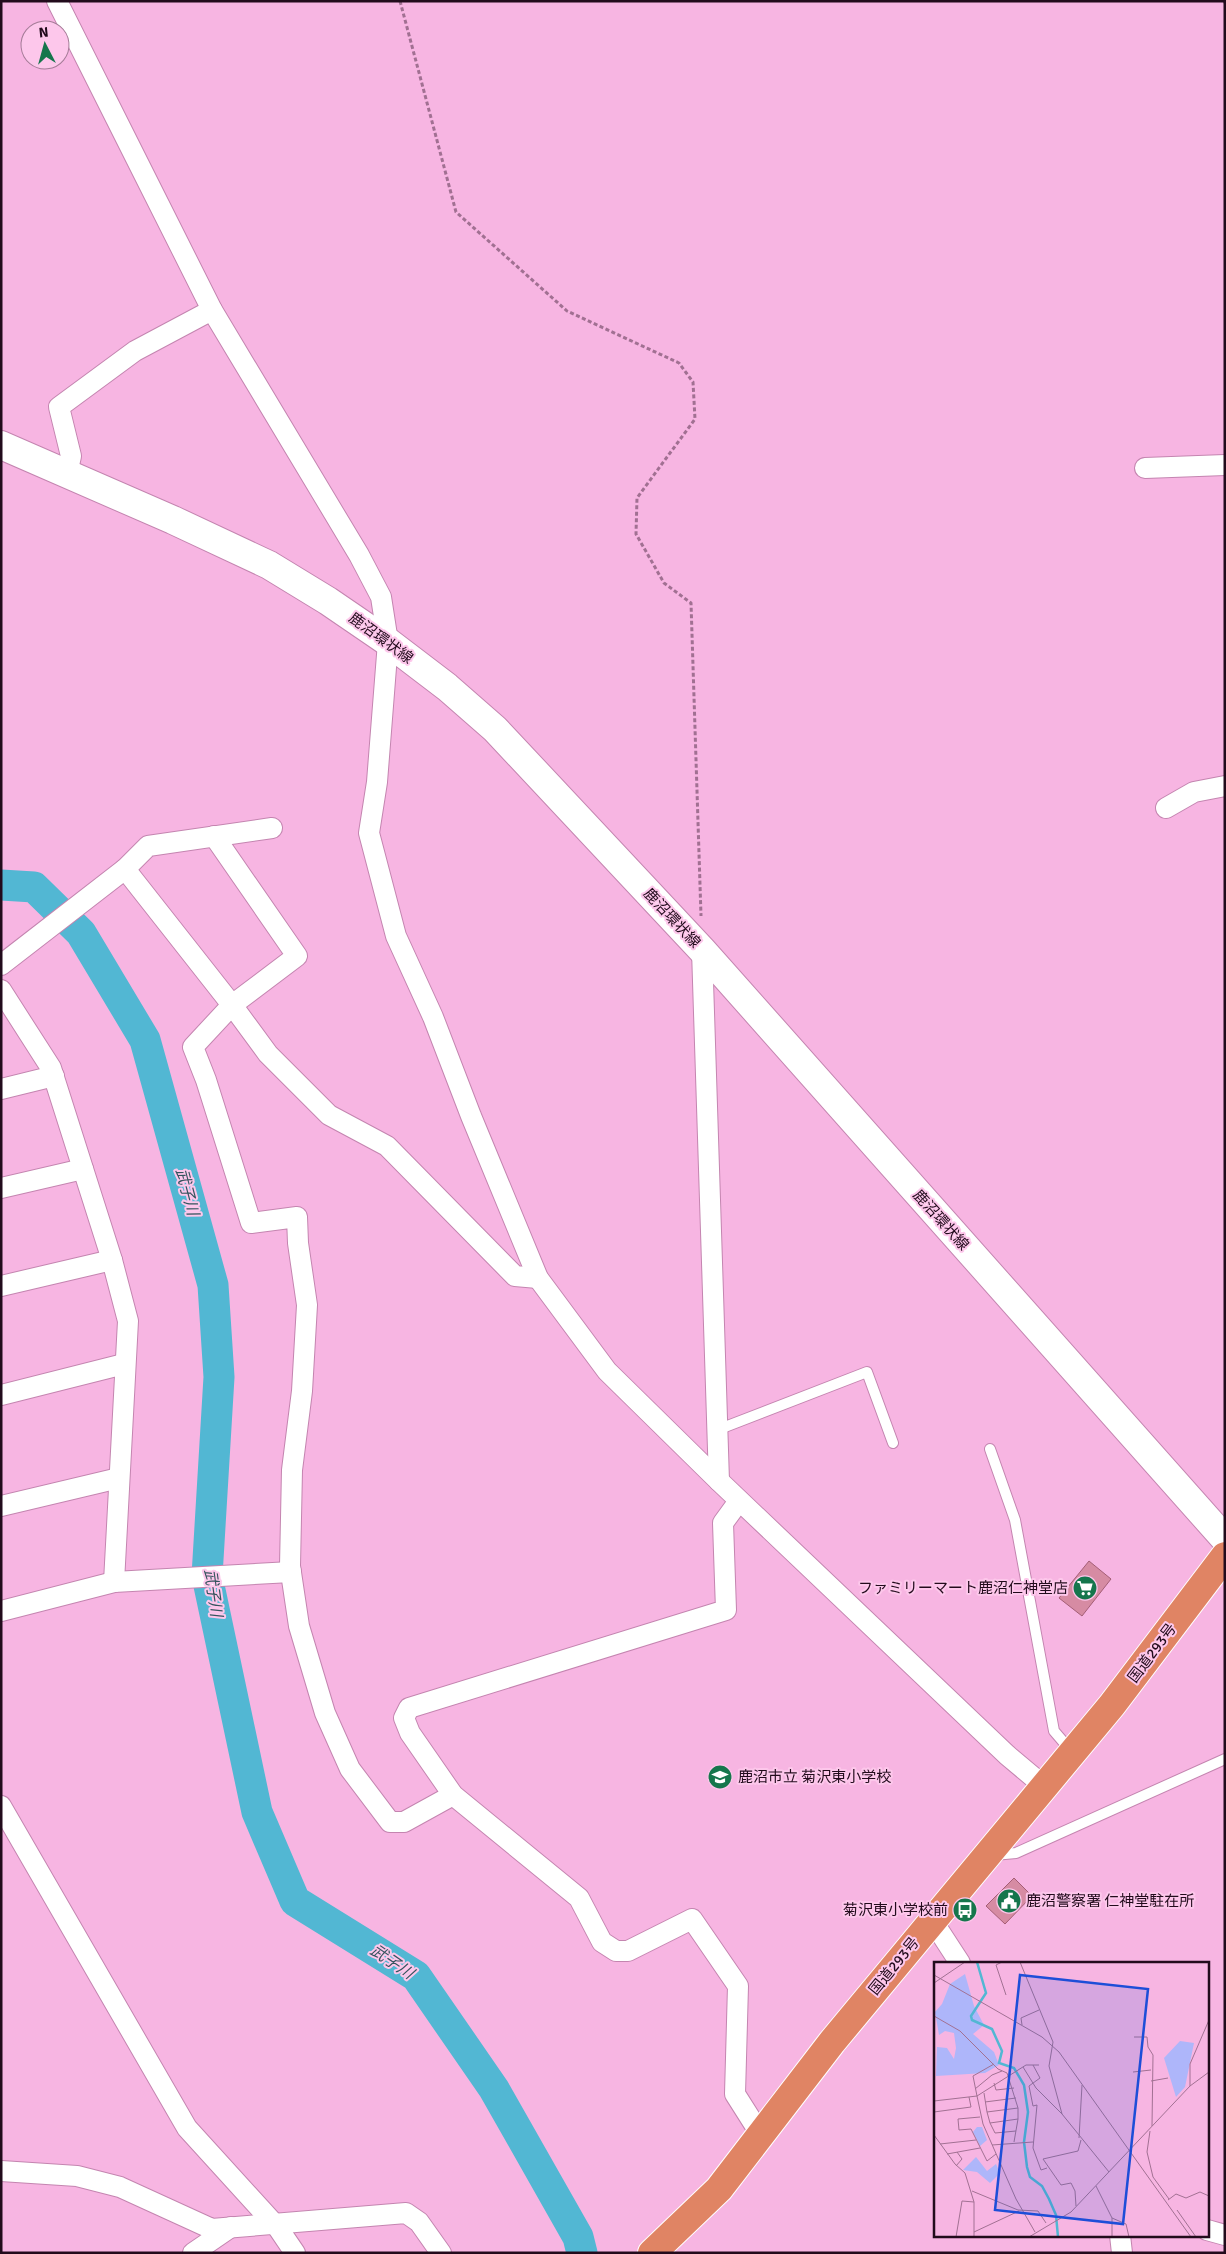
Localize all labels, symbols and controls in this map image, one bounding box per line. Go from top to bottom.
north arrow [20,20,70,70]
text: N [38,24,49,42]
street label: 鹿沼環状線 [345,609,417,667]
street label: 鹿沼環状線 [640,884,704,952]
water label: 武子川 [171,1166,203,1220]
street label: 鹿沼環状線 [909,1186,973,1254]
water label: 武子川 [200,1568,227,1620]
supermarket icon: ファミリーマート鹿沼仁神堂店 [1072,1575,1098,1601]
place label: ファミリーマート鹿沼仁神堂店 [858,1579,1068,1597]
street label: 国道293号 [1124,1620,1180,1686]
school or university icon: 鹿沼市立 菊沢東小学校 [707,1764,733,1790]
place label: 鹿沼市立 菊沢東小学校 [738,1768,891,1786]
public building icon: 鹿沼警察署 仁神堂駐在所 [996,1888,1022,1914]
place label: 鹿沼警察署 仁神堂駐在所 [1026,1892,1194,1910]
bus stop icon: 菊沢東小学校前 [952,1897,978,1923]
place label: 菊沢東小学校前 [843,1901,948,1919]
street label: 国道293号 [865,1933,923,1999]
water label: 武子川 [367,1940,419,1985]
inset map [934,1962,1208,2236]

